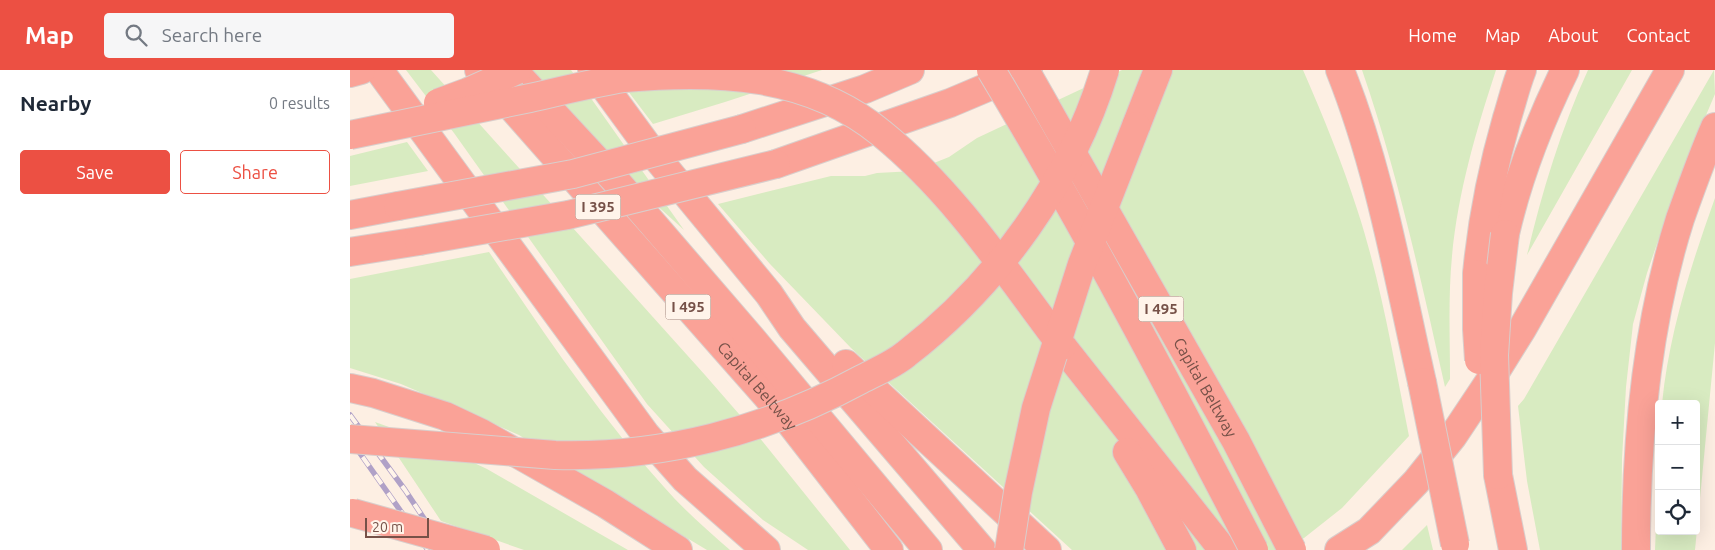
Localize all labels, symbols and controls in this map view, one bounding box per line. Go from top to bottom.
search box [104,13,454,58]
icon: search [122,21,150,49]
text: Map [25,22,74,49]
text: Search here [162,24,262,46]
text: Home [1408,25,1457,45]
text: Map [1485,25,1520,45]
text: About [1548,25,1598,45]
text: Contact [1626,25,1690,45]
text: Nearby [20,91,91,115]
text: 0 results [269,94,330,112]
button: Save [20,150,170,194]
button: Share [180,150,330,194]
road number: I 395 [576,194,620,220]
road number: I 495 [666,294,710,320]
road number: I 495 [1138,296,1184,322]
street label: Capital Beltway [1170,334,1241,440]
street label: Capital Beltway [714,338,801,434]
map controls [1655,400,1700,535]
button: + [1655,400,1700,445]
button: − [1655,445,1700,490]
button: locate [1655,490,1700,535]
scale bar [365,515,429,538]
text: 20 m [372,519,403,535]

